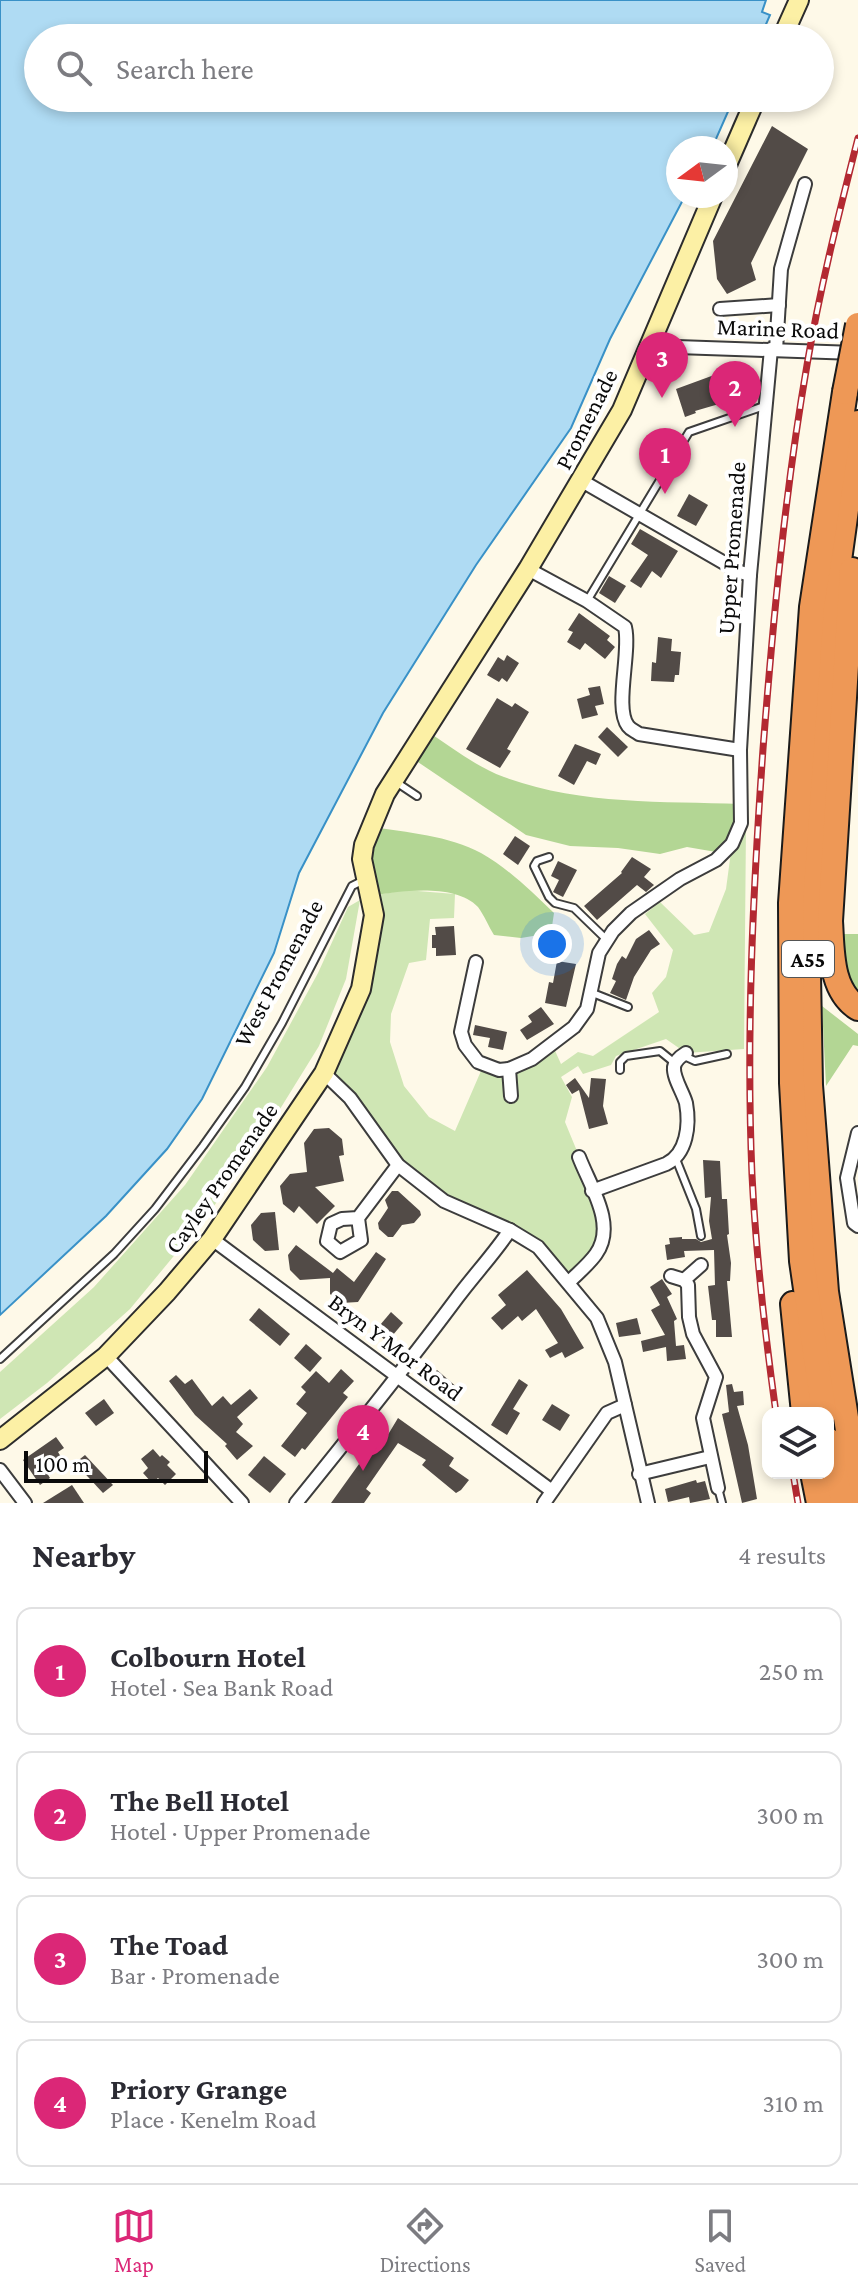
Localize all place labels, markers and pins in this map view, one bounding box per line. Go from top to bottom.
pin: 3 [636,332,688,398]
pin: 2 [709,361,761,427]
pin: 1 [639,428,691,494]
pin: 4 [337,1405,389,1471]

